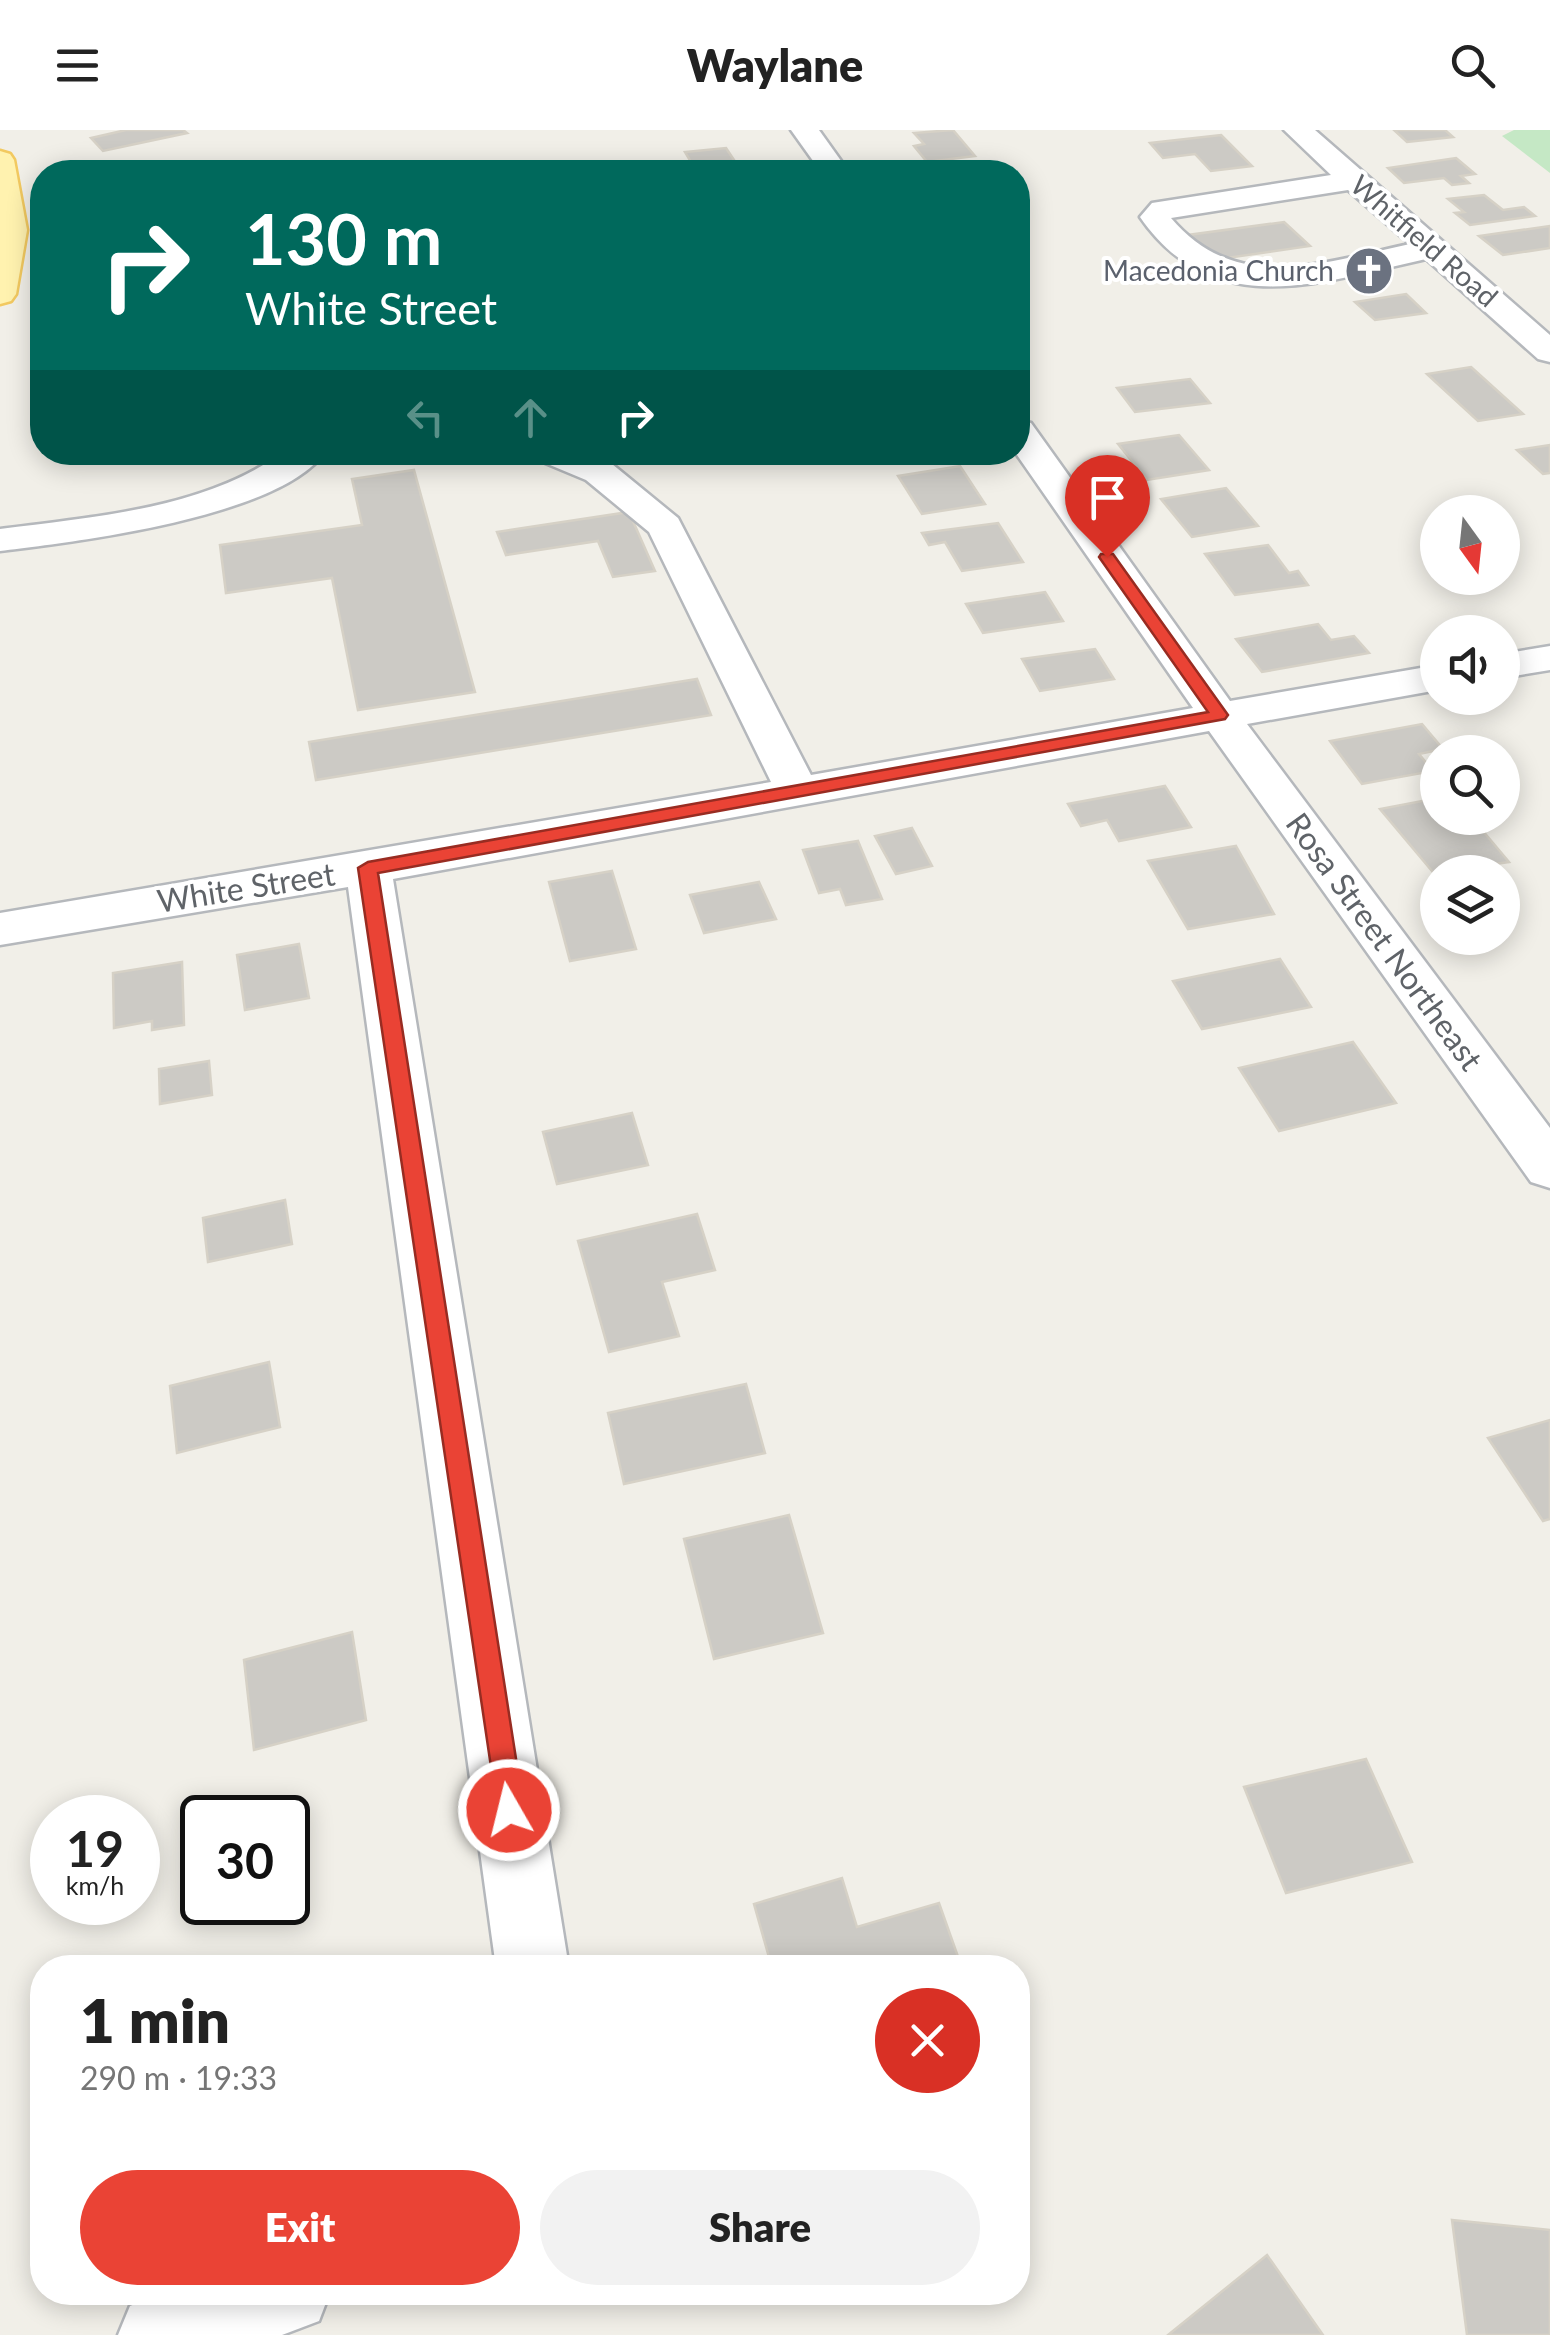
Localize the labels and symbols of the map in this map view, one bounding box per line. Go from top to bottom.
street label: Whitfield Road [1344,167,1505,313]
church icon: Macedonia Church [1343,245,1395,297]
place label: Macedonia Church [1103,253,1334,287]
pin [1065,455,1150,558]
north arrow [1420,495,1520,595]
street label: Rosa Street Northeast [1279,805,1492,1078]
street label: White Street [154,853,338,920]
position arrow [457,1758,561,1862]
speed limit sign: 30 [180,1795,310,1925]

